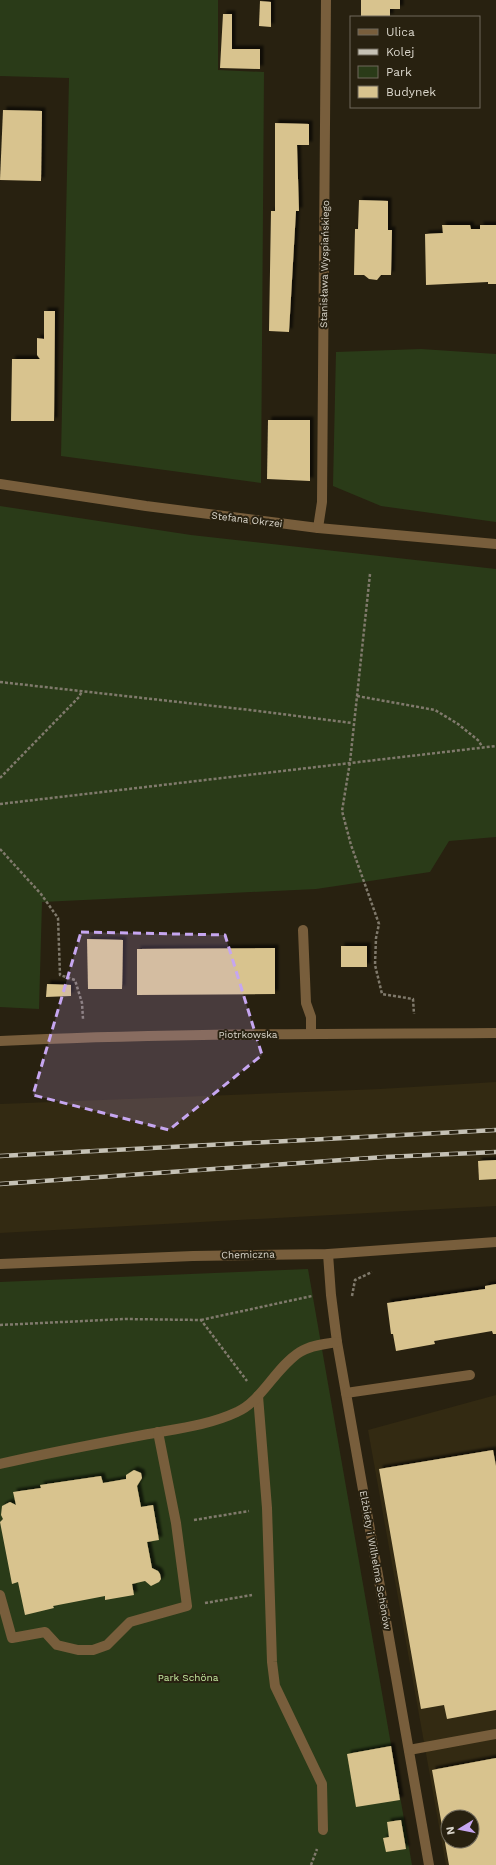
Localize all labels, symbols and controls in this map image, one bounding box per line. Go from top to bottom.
legend [350,16,480,108]
text: Ulica [386,25,415,39]
text: Kolej [386,45,414,59]
text: Park [386,65,412,79]
text: Budynek [386,85,436,99]
street label: Stanisława Wyspiańskiego [318,200,331,328]
street label: Stefana Okrzei [211,510,283,529]
street label: Piotrkowska [218,1029,278,1040]
street label: Chemiczna [221,1249,275,1260]
street label: Elżbiety i Wilhelma Schönów [358,1490,393,1631]
park label: Park Schöna [158,1672,219,1683]
north arrow [440,1809,480,1849]
text: N [444,1826,458,1836]

